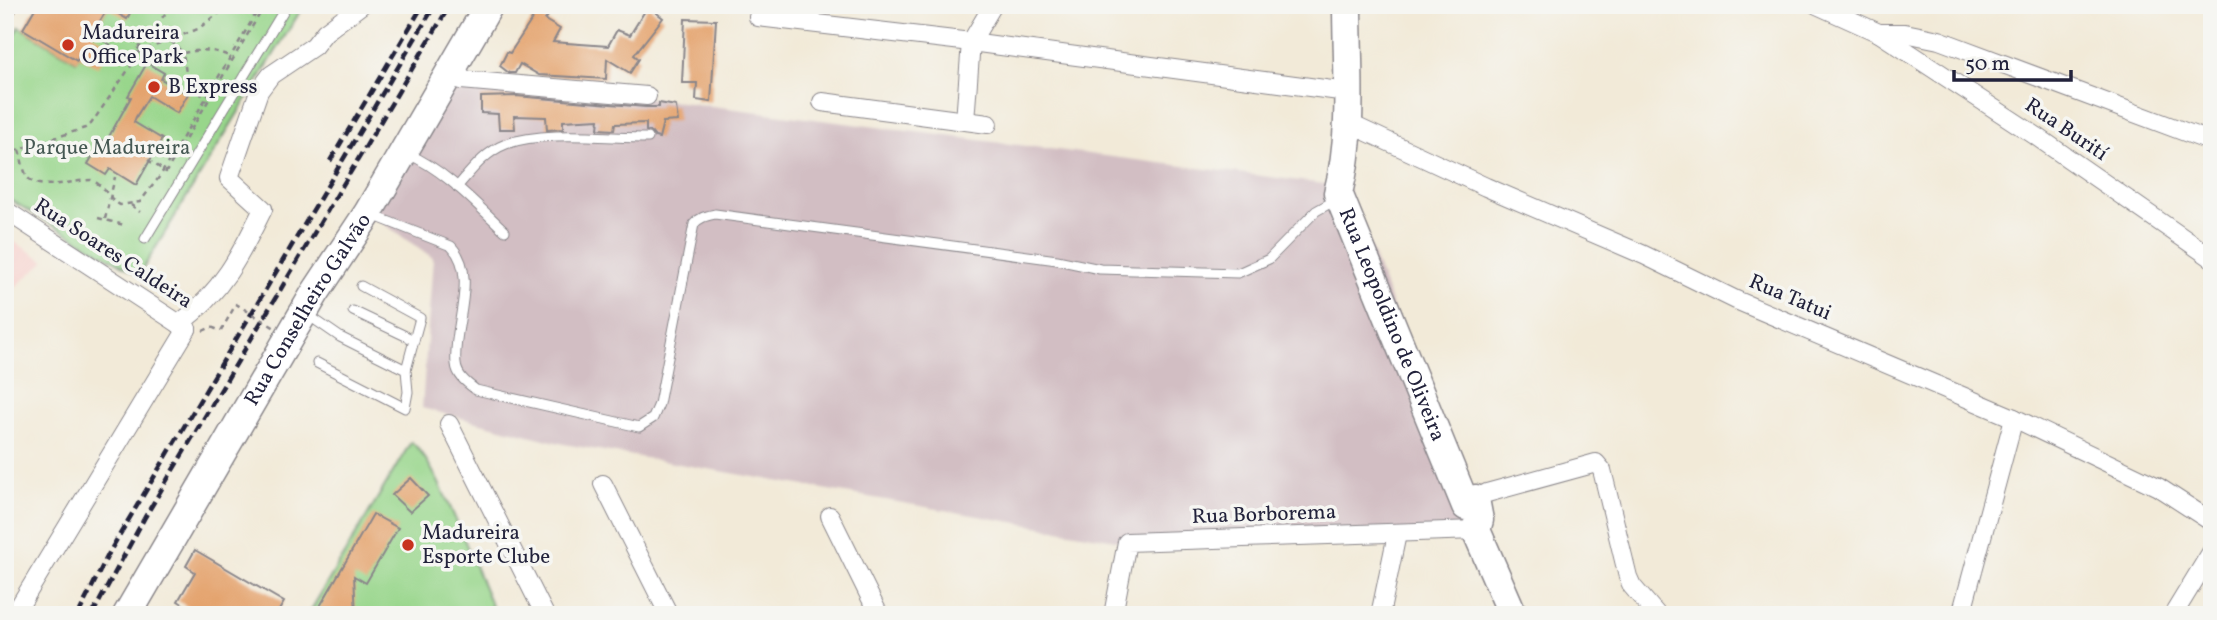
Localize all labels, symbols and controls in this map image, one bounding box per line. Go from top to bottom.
place label: Madureira Office Park [82,19,184,72]
marker: Madureira Office Park [60,37,76,53]
scale bar [1954,38,2072,82]
text: 50 m [1965,50,2010,79]
place label: B Express [168,73,258,102]
marker: B Express [146,79,162,95]
street label: Rua Burití [2019,92,2114,169]
park label: Parque Madureira [24,134,190,163]
street label: Rua Soares Caldeira [28,192,198,316]
street label: Rua Leopoldino de Oliveira [1331,204,1452,446]
street label: Rua Conselheiro Galvão [238,208,378,411]
street label: Rua Tatui [1744,268,1836,328]
street label: Rua Borborema [1191,498,1337,532]
place label: Madureira Esporte Clube [422,519,550,572]
marker: Madureira Esporte Clube [400,537,416,553]

